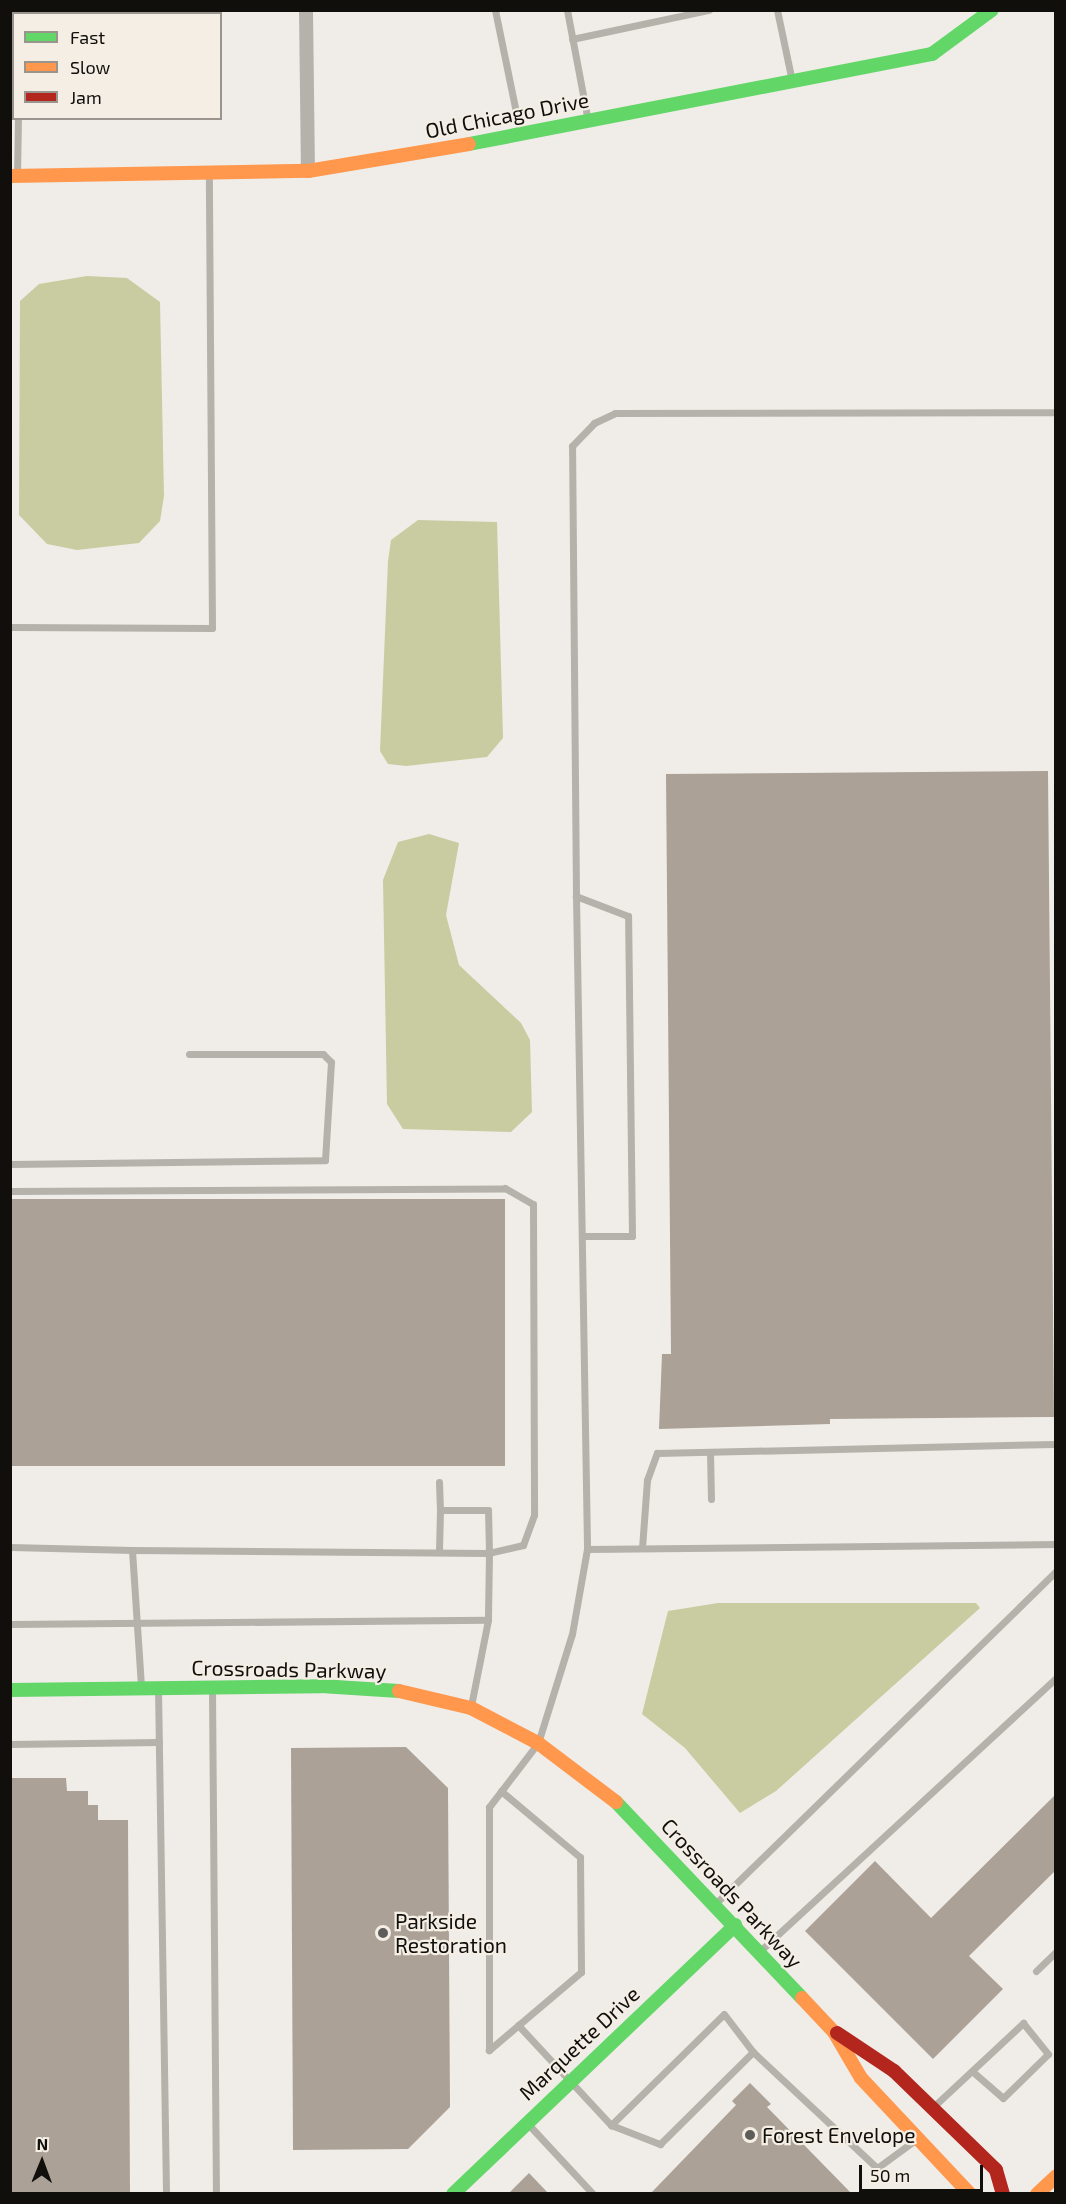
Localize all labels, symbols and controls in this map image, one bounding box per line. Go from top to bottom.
legend [12,12,222,120]
text: Fast [70,26,105,48]
text: Slow [70,56,110,78]
text: Jam [70,86,102,108]
street label: Old Chicago Drive [423,87,591,143]
street label: Crossroads Parkway [191,1655,387,1683]
street label: Crossroads Parkway [656,1813,808,1973]
place label: Parkside Restoration [395,1908,507,1958]
marker: Parkside Restoration [376,1926,390,1940]
street label: Marquette Drive [514,1981,644,2105]
place label: Forest Envelope [762,2122,916,2148]
marker: Forest Envelope [743,2128,757,2142]
north arrow [12,2132,72,2192]
text: N [36,2134,48,2153]
scale bar [862,2153,986,2191]
text: 50 m [870,2164,910,2186]

